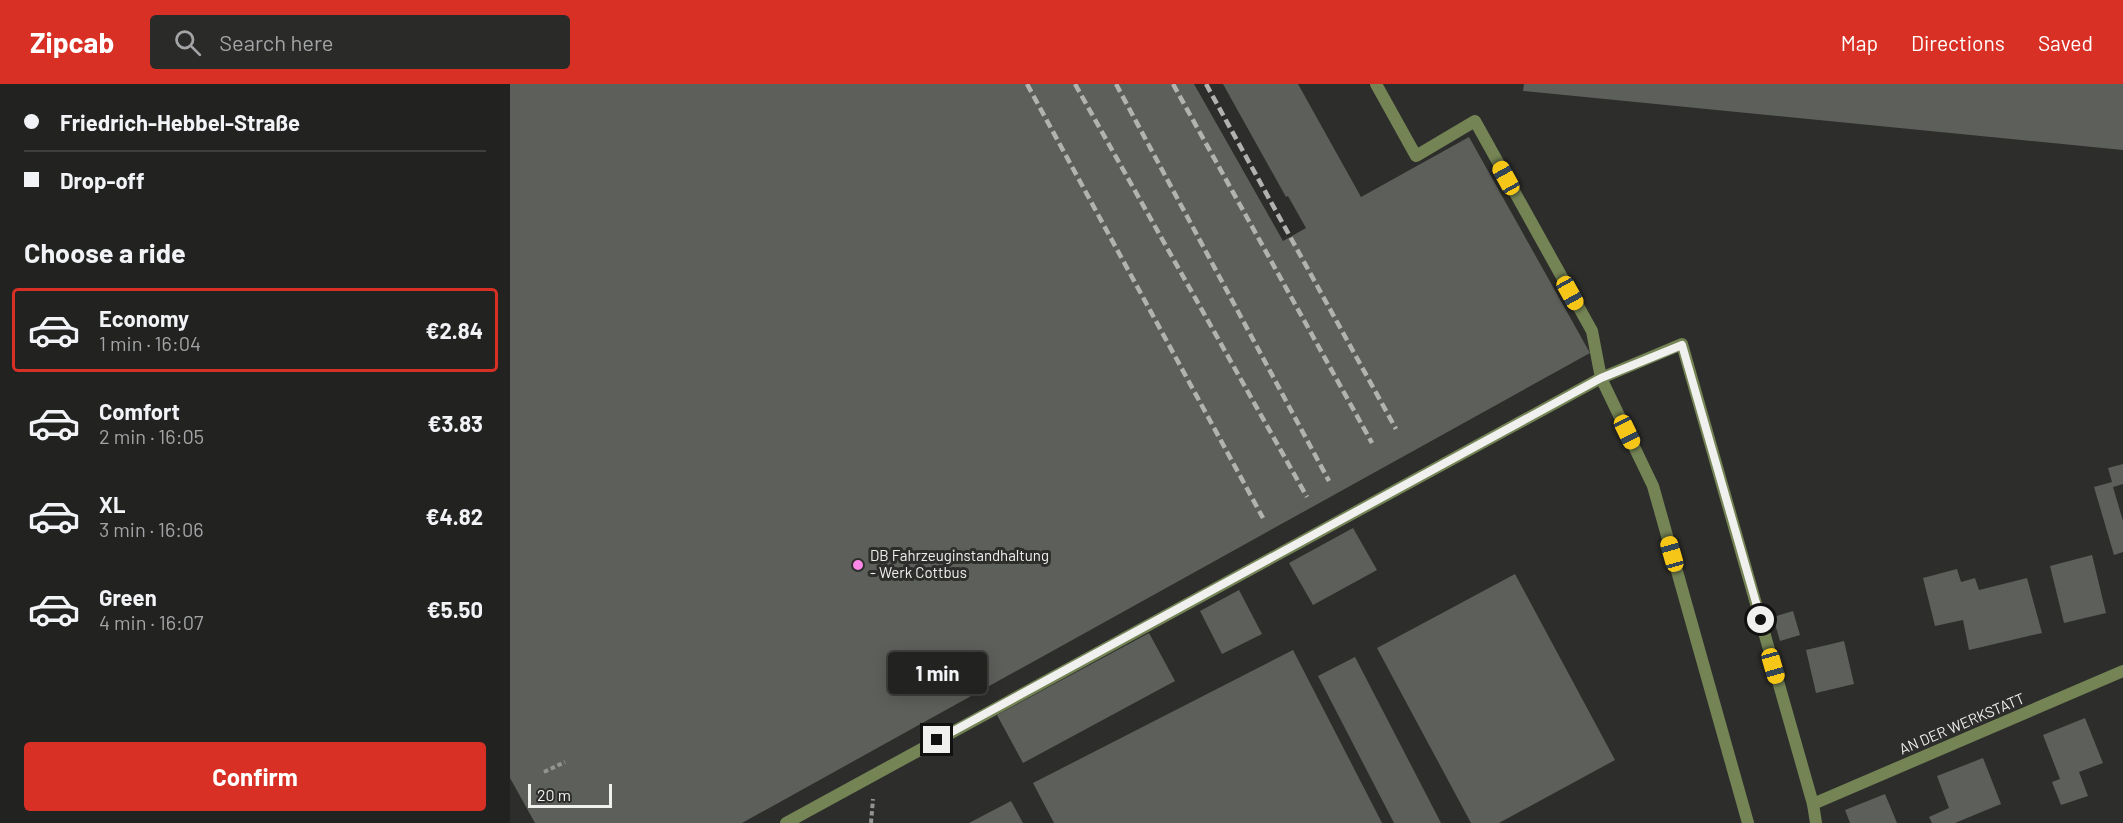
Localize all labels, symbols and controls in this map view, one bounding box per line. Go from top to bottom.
search box [150,15,570,69]
text: Zipcab [30,25,114,59]
icon: search [171,26,204,59]
text: Search here [219,29,334,55]
text: Map [1841,30,1878,55]
text: Directions [1911,30,2005,55]
text: Saved [2038,30,2093,55]
text: Friedrich-Hebbel-Straße [60,109,300,135]
car [1489,158,1523,198]
text: Drop-off [60,167,144,193]
text: Choose a ride [24,236,186,268]
car [1553,273,1587,313]
icon: car [27,303,81,357]
text: Economy [99,305,189,331]
text: €2.84 [426,317,483,343]
text: 1 min · 16:04 [99,331,201,355]
icon: car [27,396,81,450]
text: Comfort [99,398,180,424]
text: €3.83 [427,410,483,436]
car [1611,412,1643,452]
text: 2 min · 16:05 [99,424,204,448]
icon: car [27,489,81,543]
text: XL [99,491,125,517]
text: €4.82 [426,503,483,529]
text: 3 min · 16:06 [99,517,204,541]
car [1658,534,1686,574]
place label: DB Fahrzeuginstandhaltung - Werk Cottbus [870,546,1049,581]
marker: DB Fahrzeuginstandhaltung - Werk Cottbus [851,558,865,572]
icon: car [27,582,81,636]
text: Green [99,584,157,610]
text: €5.50 [427,596,483,622]
route start [1747,606,1774,633]
text: 4 min · 16:07 [99,610,203,634]
car [1759,646,1787,686]
callout: 1 min [888,653,986,695]
text: 1 min [916,661,959,685]
street label: AN DER WERKSTATT [1896,689,2027,758]
route end [923,726,950,753]
button: Confirm [24,742,486,811]
scale bar [528,781,612,808]
text: 20 m [537,785,571,804]

